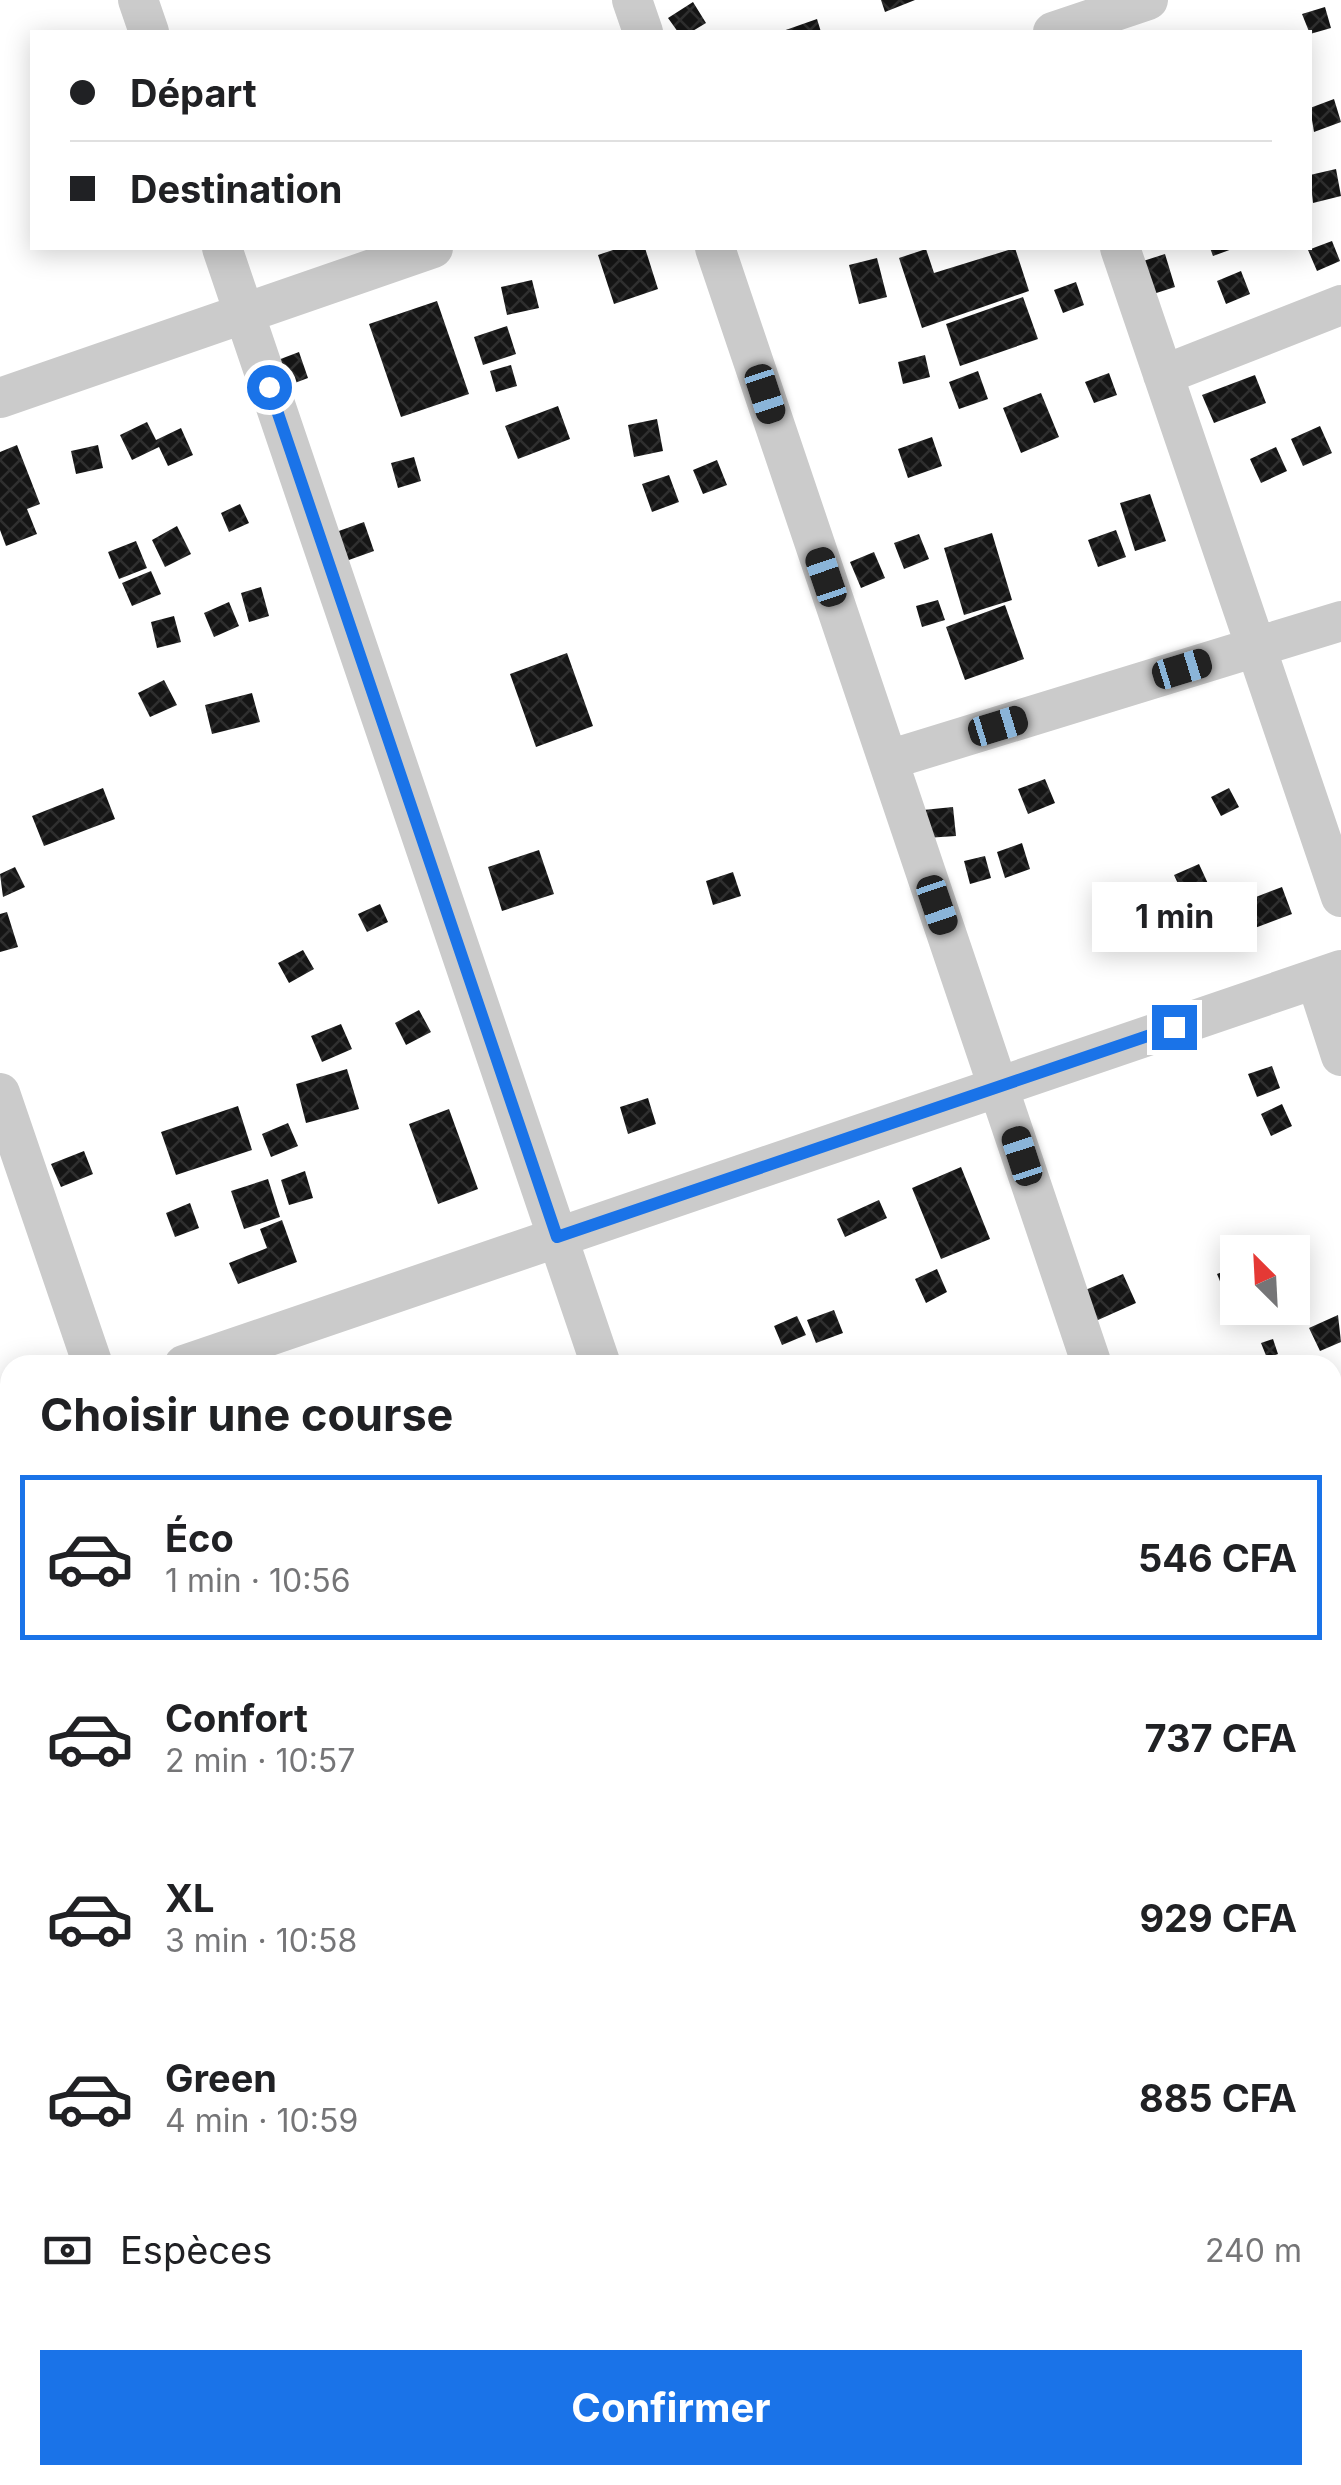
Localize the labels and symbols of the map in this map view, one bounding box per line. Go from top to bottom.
car [741,361,789,427]
route start [247,365,292,410]
car [802,544,850,610]
car [1149,646,1215,692]
car [965,703,1031,749]
car [913,872,961,938]
callout: 1 min [1092,882,1256,952]
route end [1152,1005,1197,1050]
car [998,1123,1046,1189]
north arrow [1220,1235,1310,1325]

